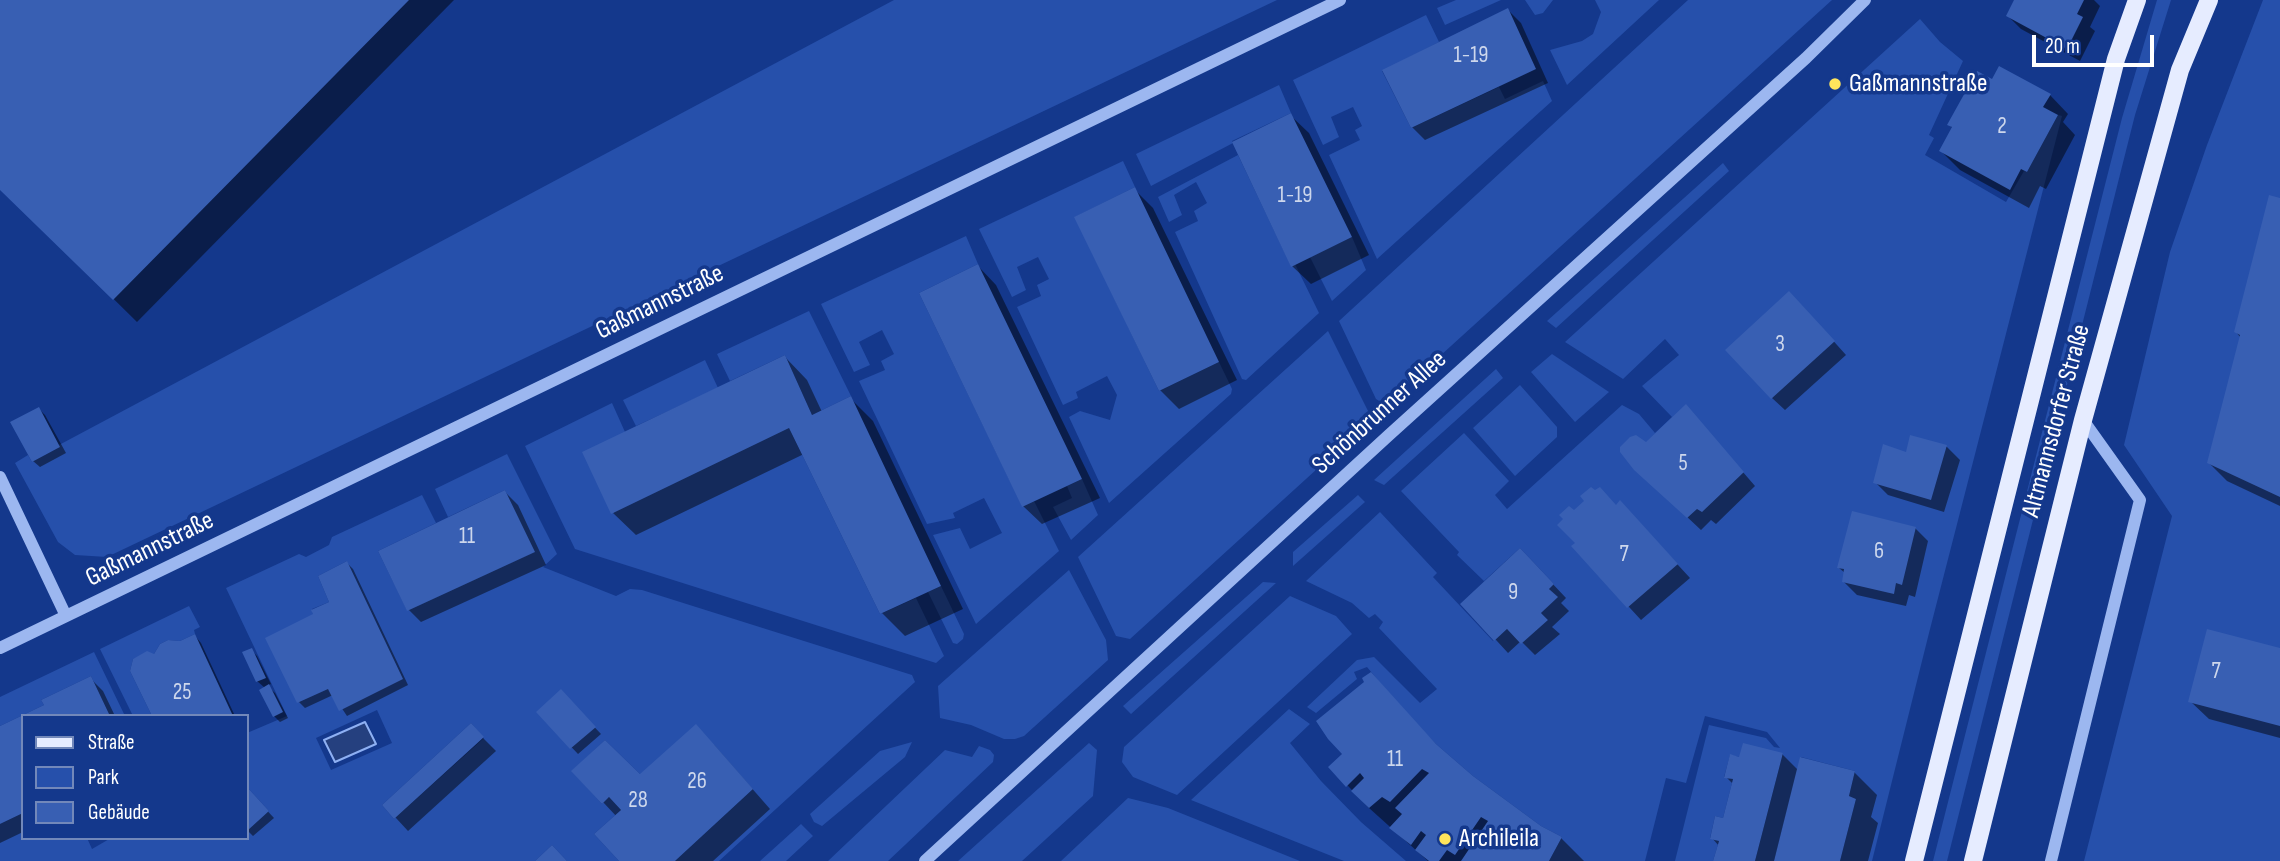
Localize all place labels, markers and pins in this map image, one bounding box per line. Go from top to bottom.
place label: Gaßmannstraße [1849,68,1987,100]
marker: Gaßmannstraße [1827,76,1843,92]
place label: Archileila [1459,823,1539,855]
marker: Archileila [1437,831,1453,847]

